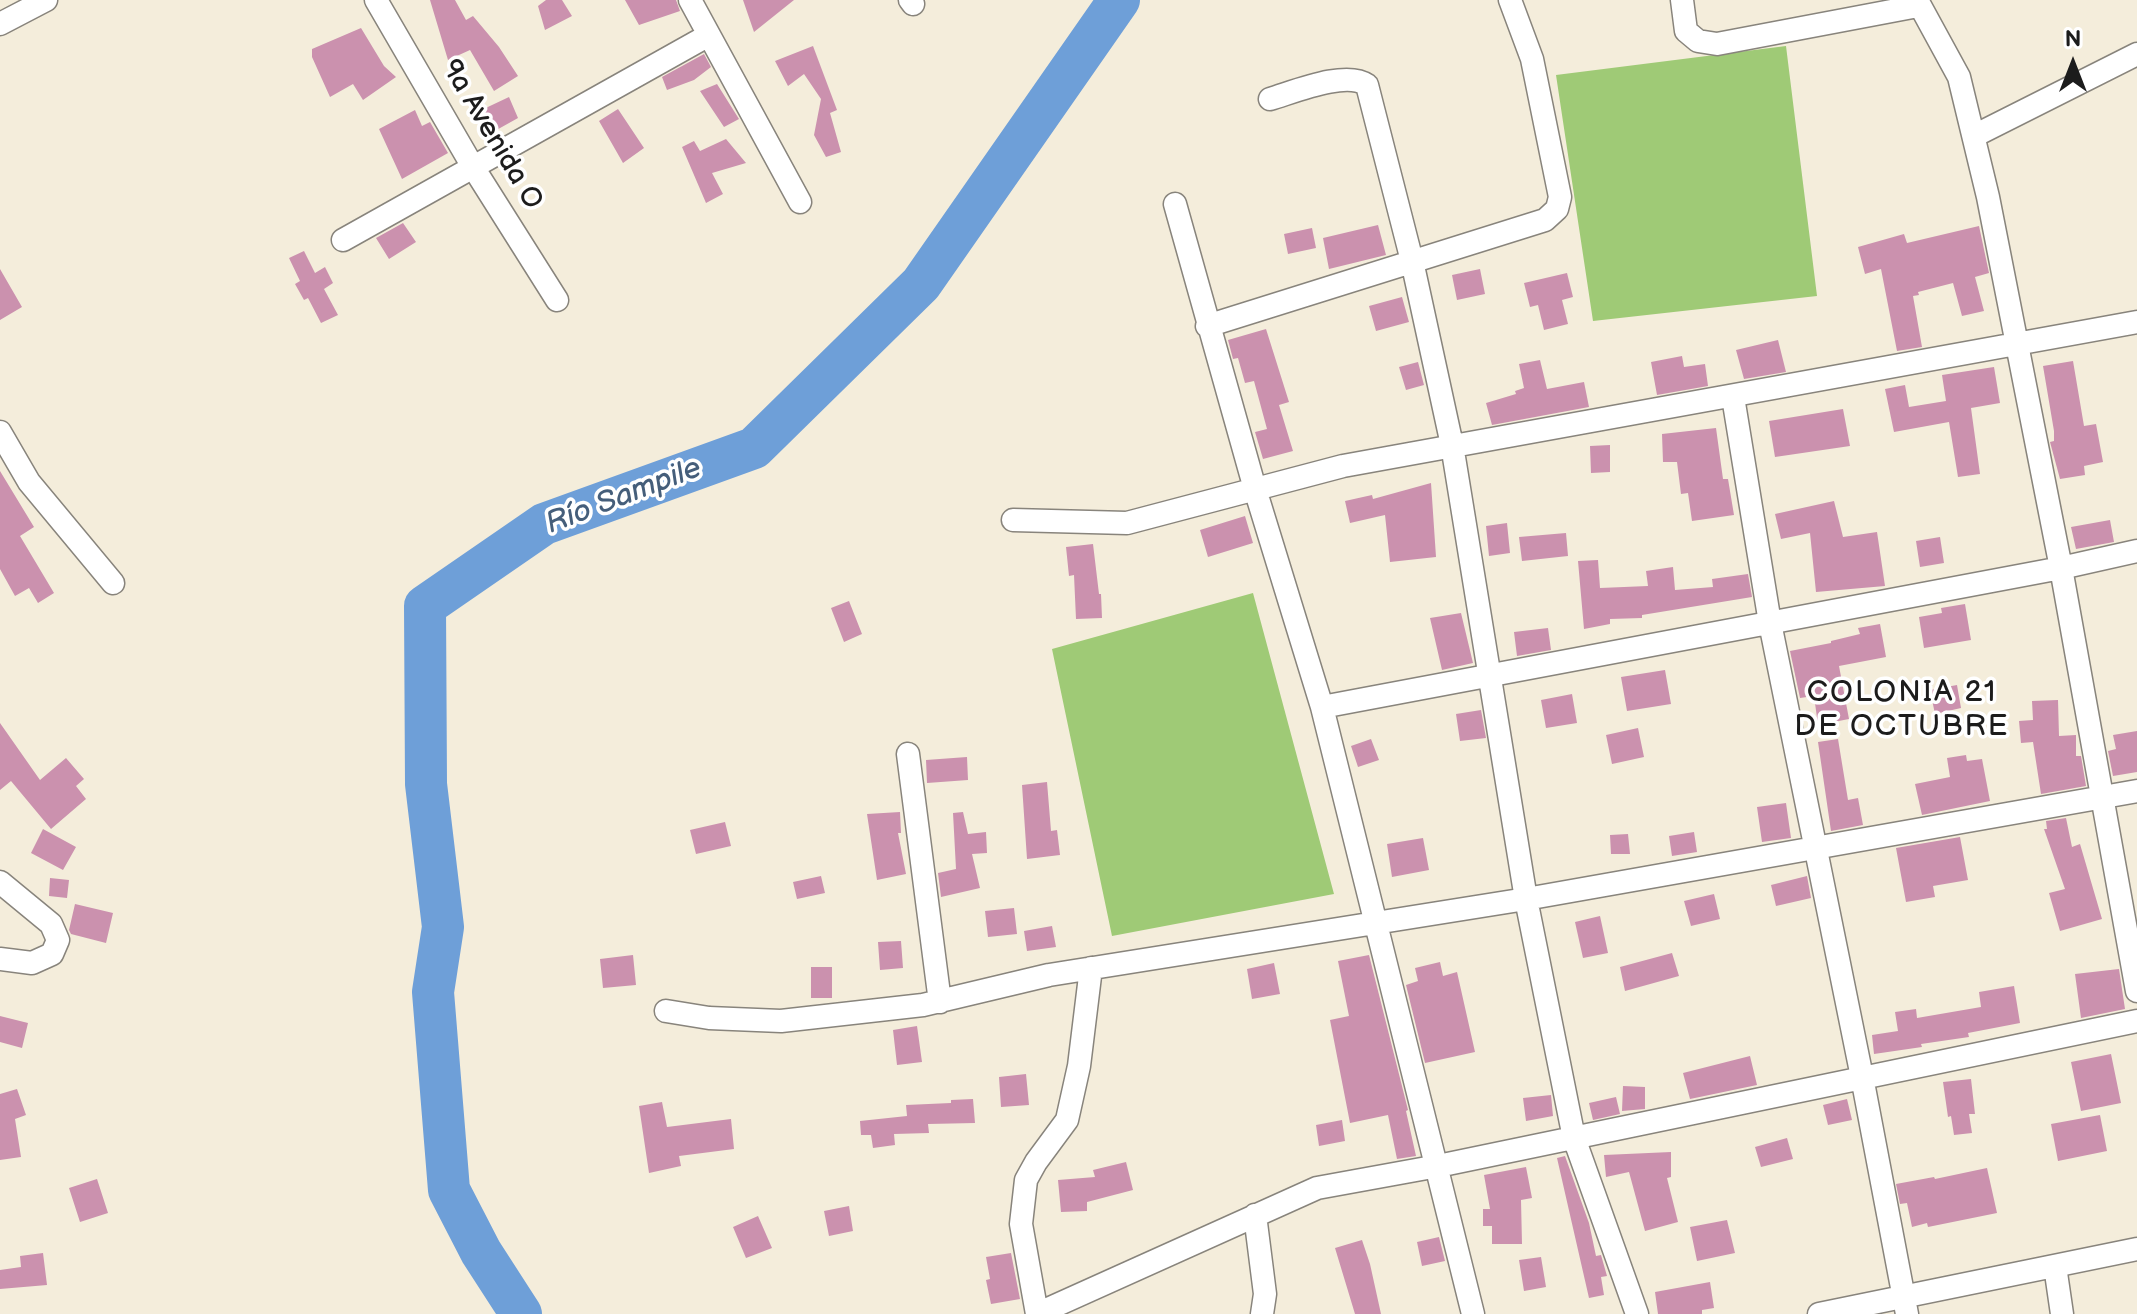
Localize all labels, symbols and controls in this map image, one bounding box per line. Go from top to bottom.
north arrow [2033,24,2113,104]
text: N [2065,26,2081,53]
street label: 9a Avenida O [433,54,549,216]
water label: Río Sampile [541,451,707,543]
district label: COLONIA 21 DE OCTUBRE [1794,675,2010,746]

